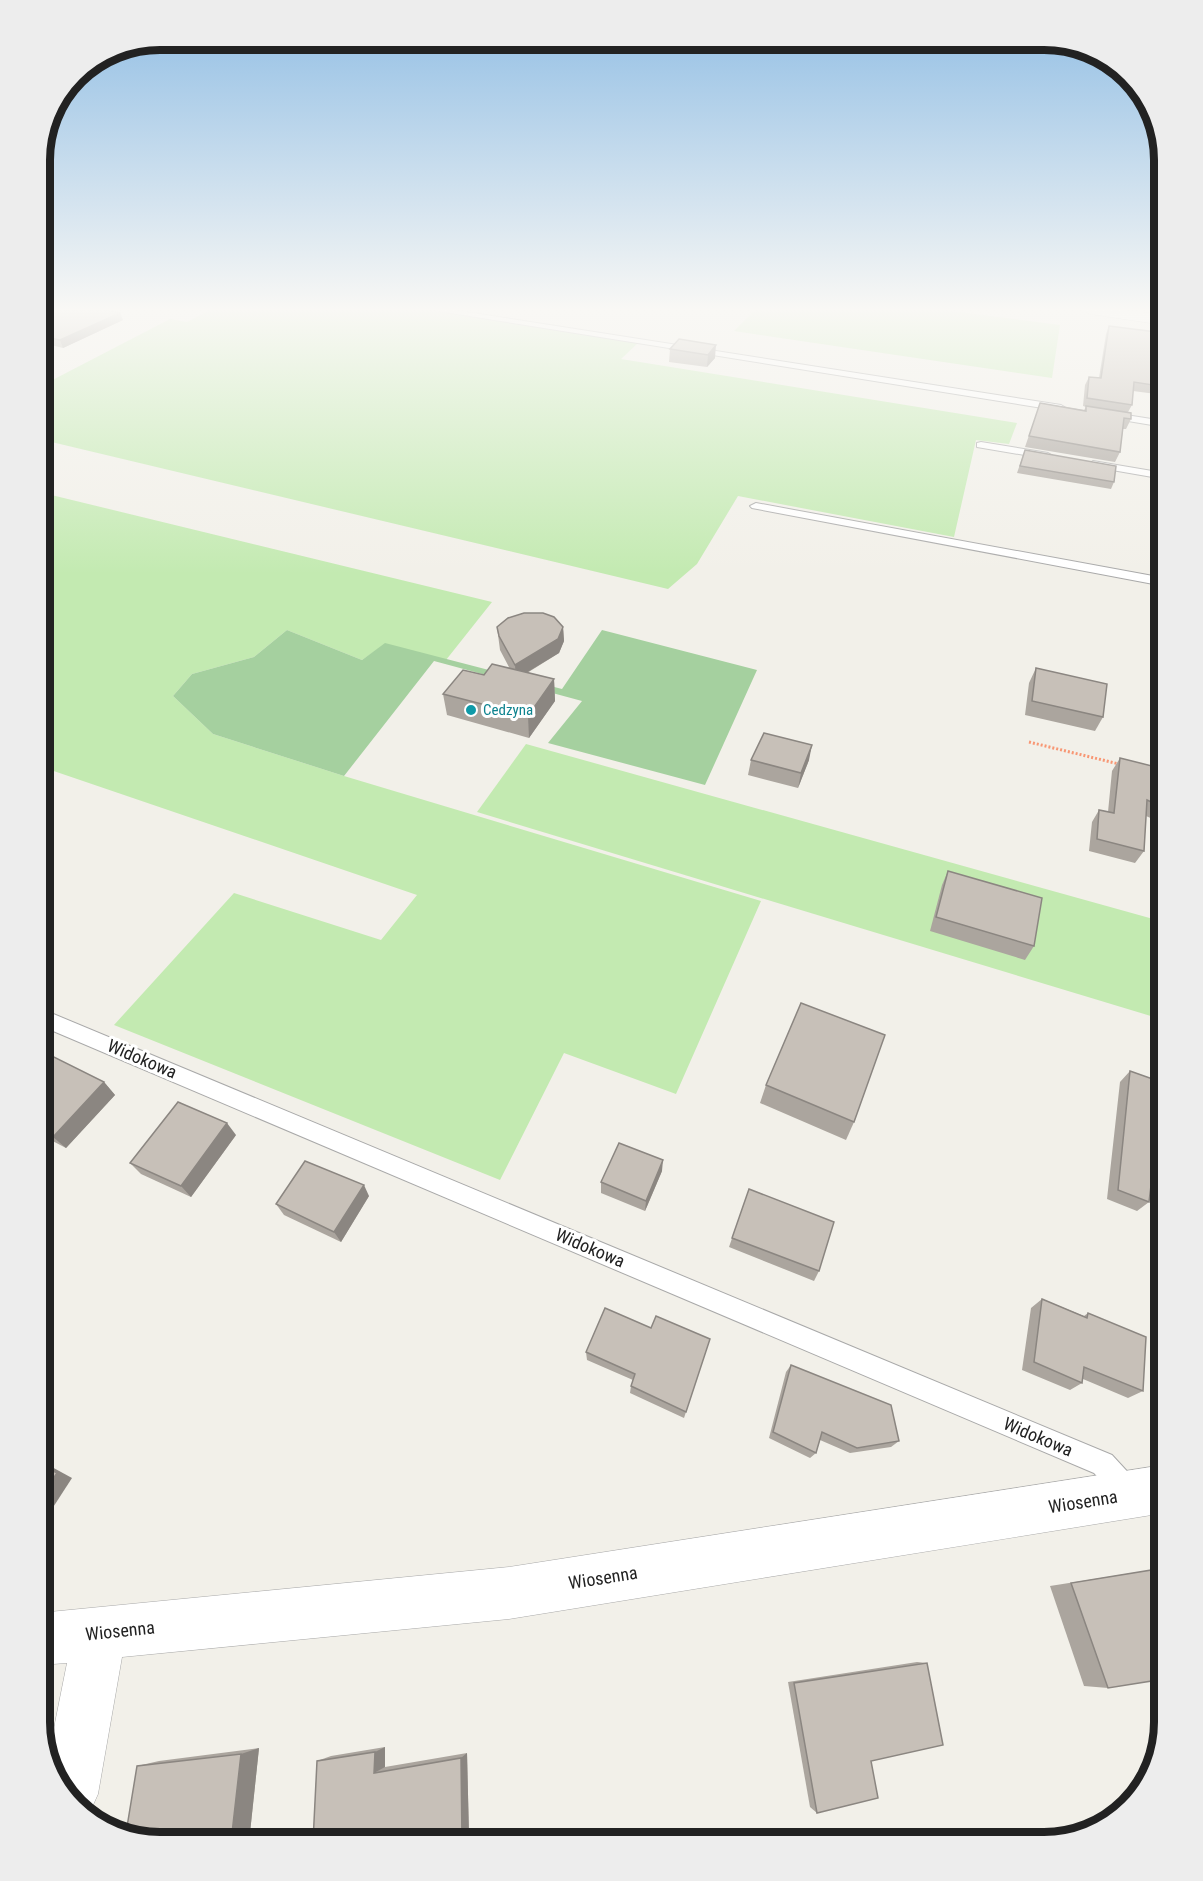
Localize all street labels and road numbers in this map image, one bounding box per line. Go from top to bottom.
street label: Widokowa [104,1035,180,1083]
street label: Widokowa [552,1224,628,1272]
street label: Widokowa [1000,1413,1076,1461]
street label: Wiosenna [1047,1486,1119,1517]
street label: Wiosenna [567,1562,639,1593]
street label: Wiosenna [84,1616,156,1645]

